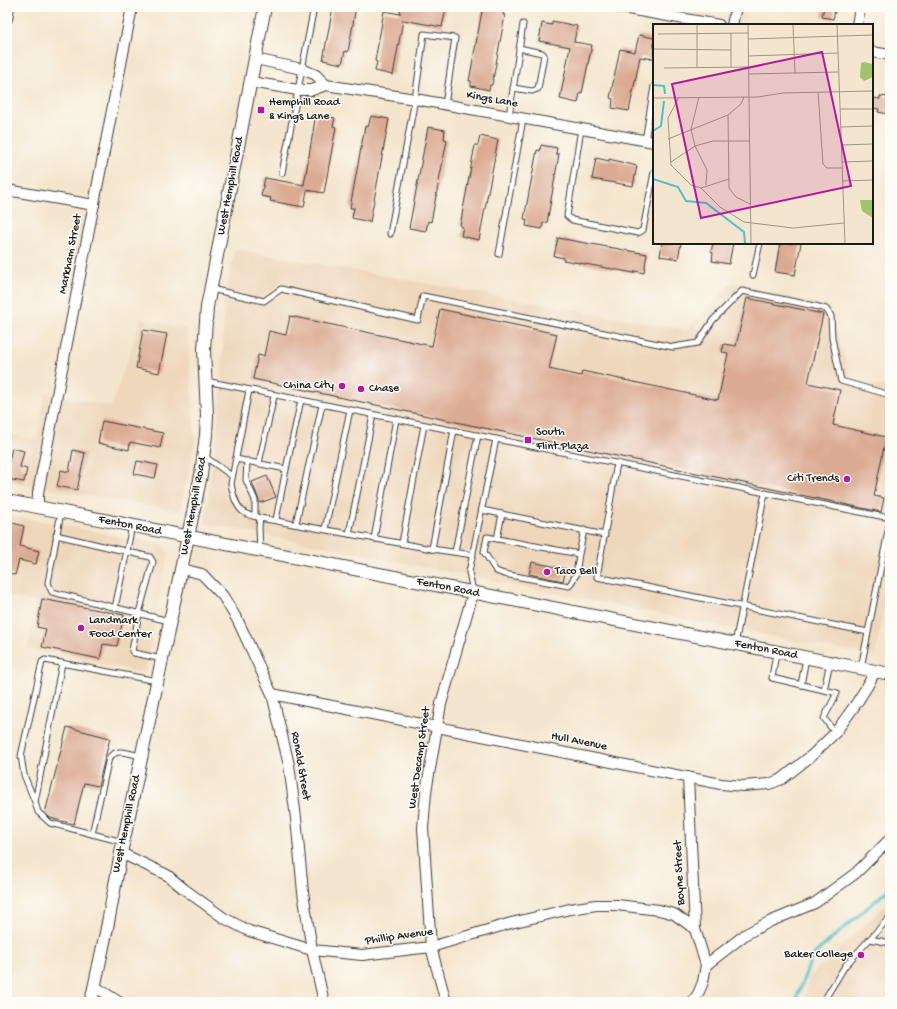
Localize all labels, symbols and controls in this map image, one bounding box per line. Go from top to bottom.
inset map [653,24,873,244]
street label: Kings Lane [465,89,520,112]
place label: Hemphill Road & Kings Lane [269,96,341,124]
marker: Hemphill Road & Kings Lane [256,105,266,115]
street label: West Hemphill Road [215,135,248,236]
street label: Markham Street [56,212,86,295]
place label: China City [283,379,334,393]
marker: China City [337,381,347,391]
place label: Chase [369,382,400,396]
marker: Chase [356,384,366,394]
place label: South Flint Plaza [535,426,589,454]
marker: South Flint Plaza [523,435,533,445]
street label: West Hemphill Road [178,455,211,556]
place label: Citi Trends [787,472,840,486]
marker: Citi Trends [842,474,852,484]
street label: Fenton Road [96,513,164,539]
place label: Taco Bell [554,565,597,579]
marker: Taco Bell [542,567,552,577]
street label: Fenton Road [414,575,482,601]
place label: Landmark Food Center [88,614,153,642]
marker: Landmark Food Center [76,623,86,633]
street label: Fenton Road [732,637,800,663]
street label: West Decamp Street [406,705,434,810]
street label: Hull Avenue [550,730,609,754]
street label: Ronald Street [287,731,313,802]
street label: West Hemphill Road [110,773,144,874]
street label: Boyne Street [671,839,689,907]
street label: Phillip Avenue [363,925,435,949]
place label: Baker College [783,948,854,962]
marker: Baker College [856,950,866,960]

